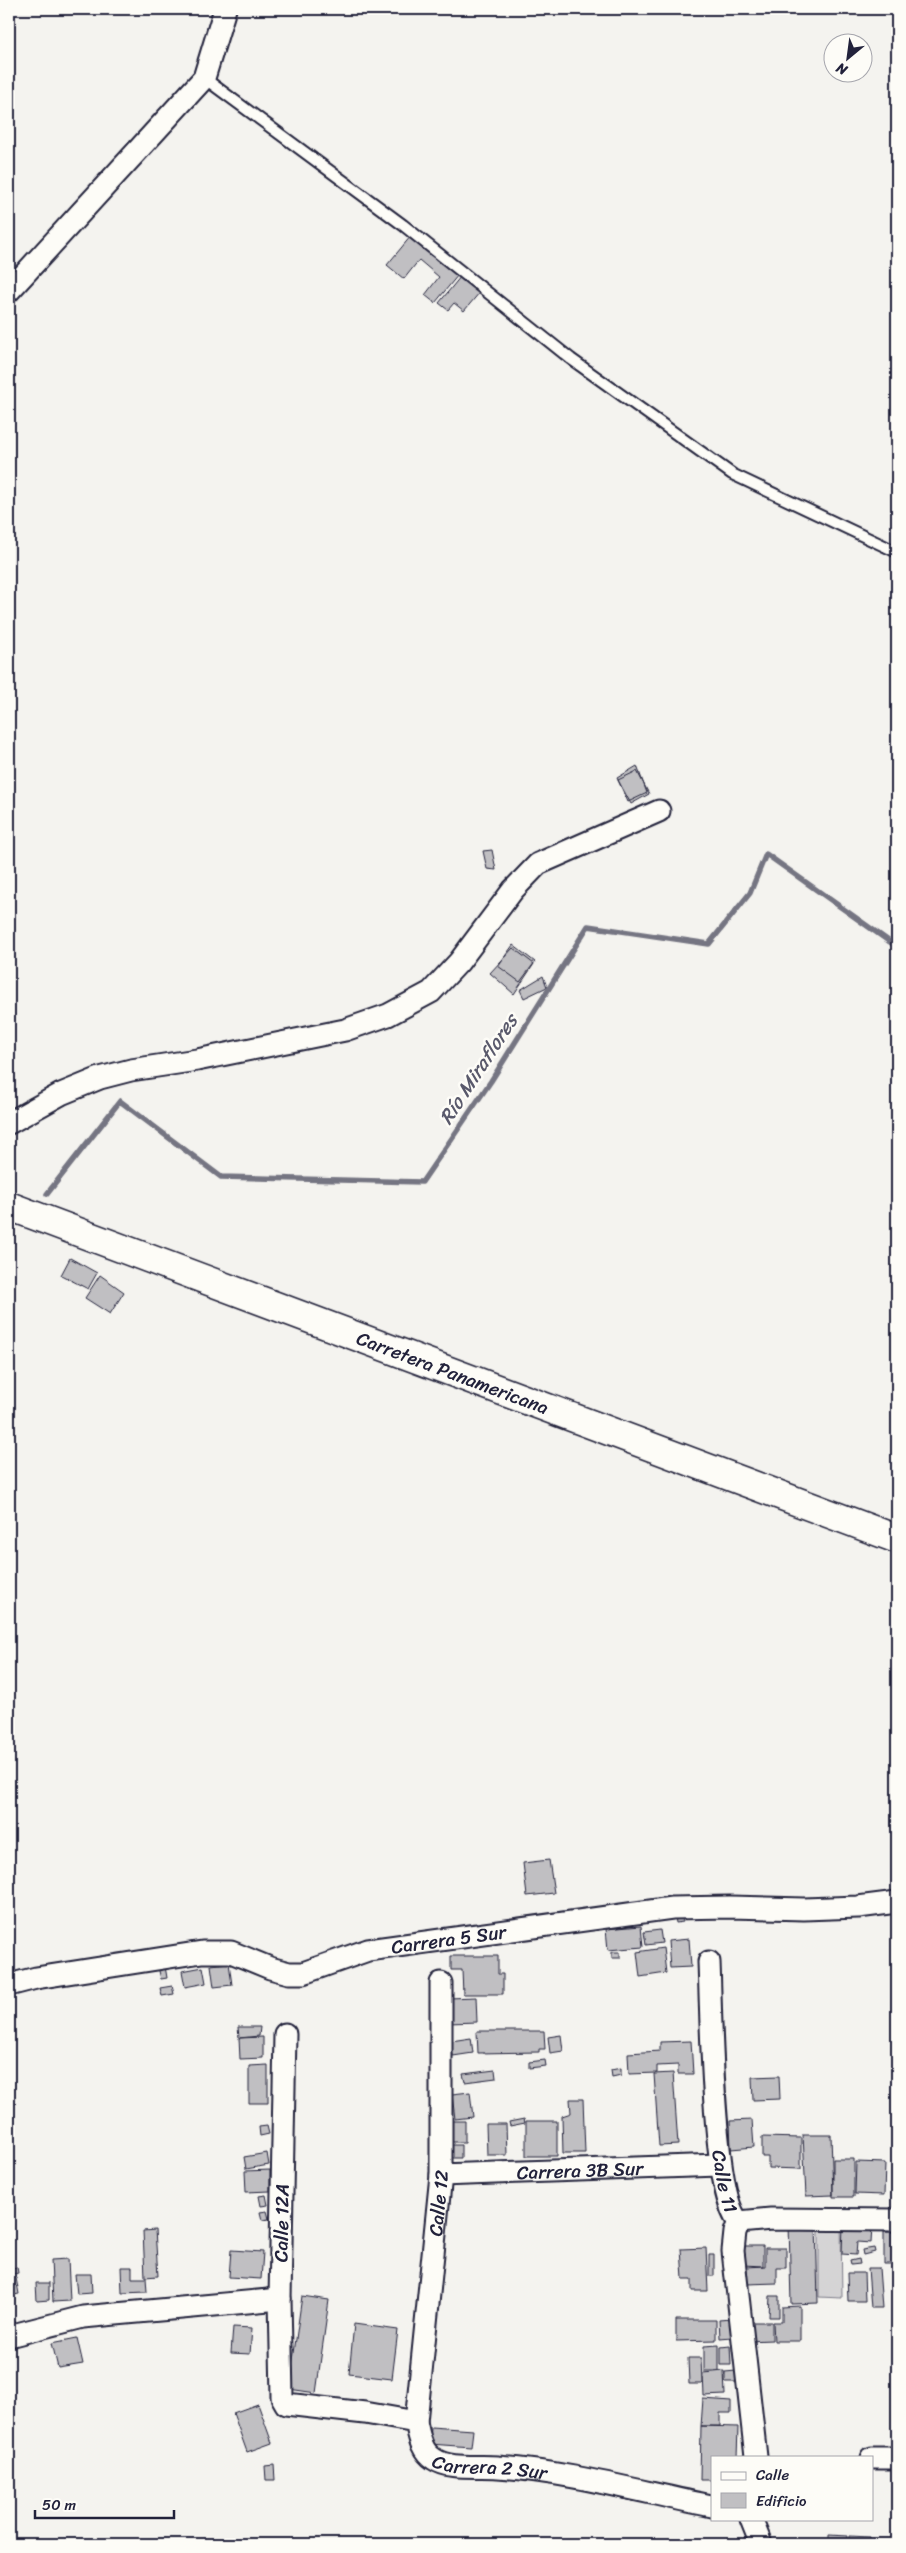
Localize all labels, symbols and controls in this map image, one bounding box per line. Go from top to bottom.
north arrow [824,32,874,82]
text: N [831,56,853,83]
water label: Río Miraflores [429,1005,529,1132]
street label: Carretera Panamericana [352,1322,554,1424]
street label: Carrera 5 Sur [389,1915,509,1964]
street label: Calle 11 [702,2148,747,2218]
street label: Carrera 3B Sur [516,2152,645,2189]
street label: Calle 12 [419,2169,458,2238]
street label: Calle 12A [264,2183,299,2263]
street label: Carrera 2 Sur [427,2445,551,2489]
legend [711,2456,874,2520]
text: Calle [756,2462,789,2488]
scale bar [35,2488,174,2520]
text: Edificio [756,2488,807,2514]
text: 50 m [42,2492,77,2518]

